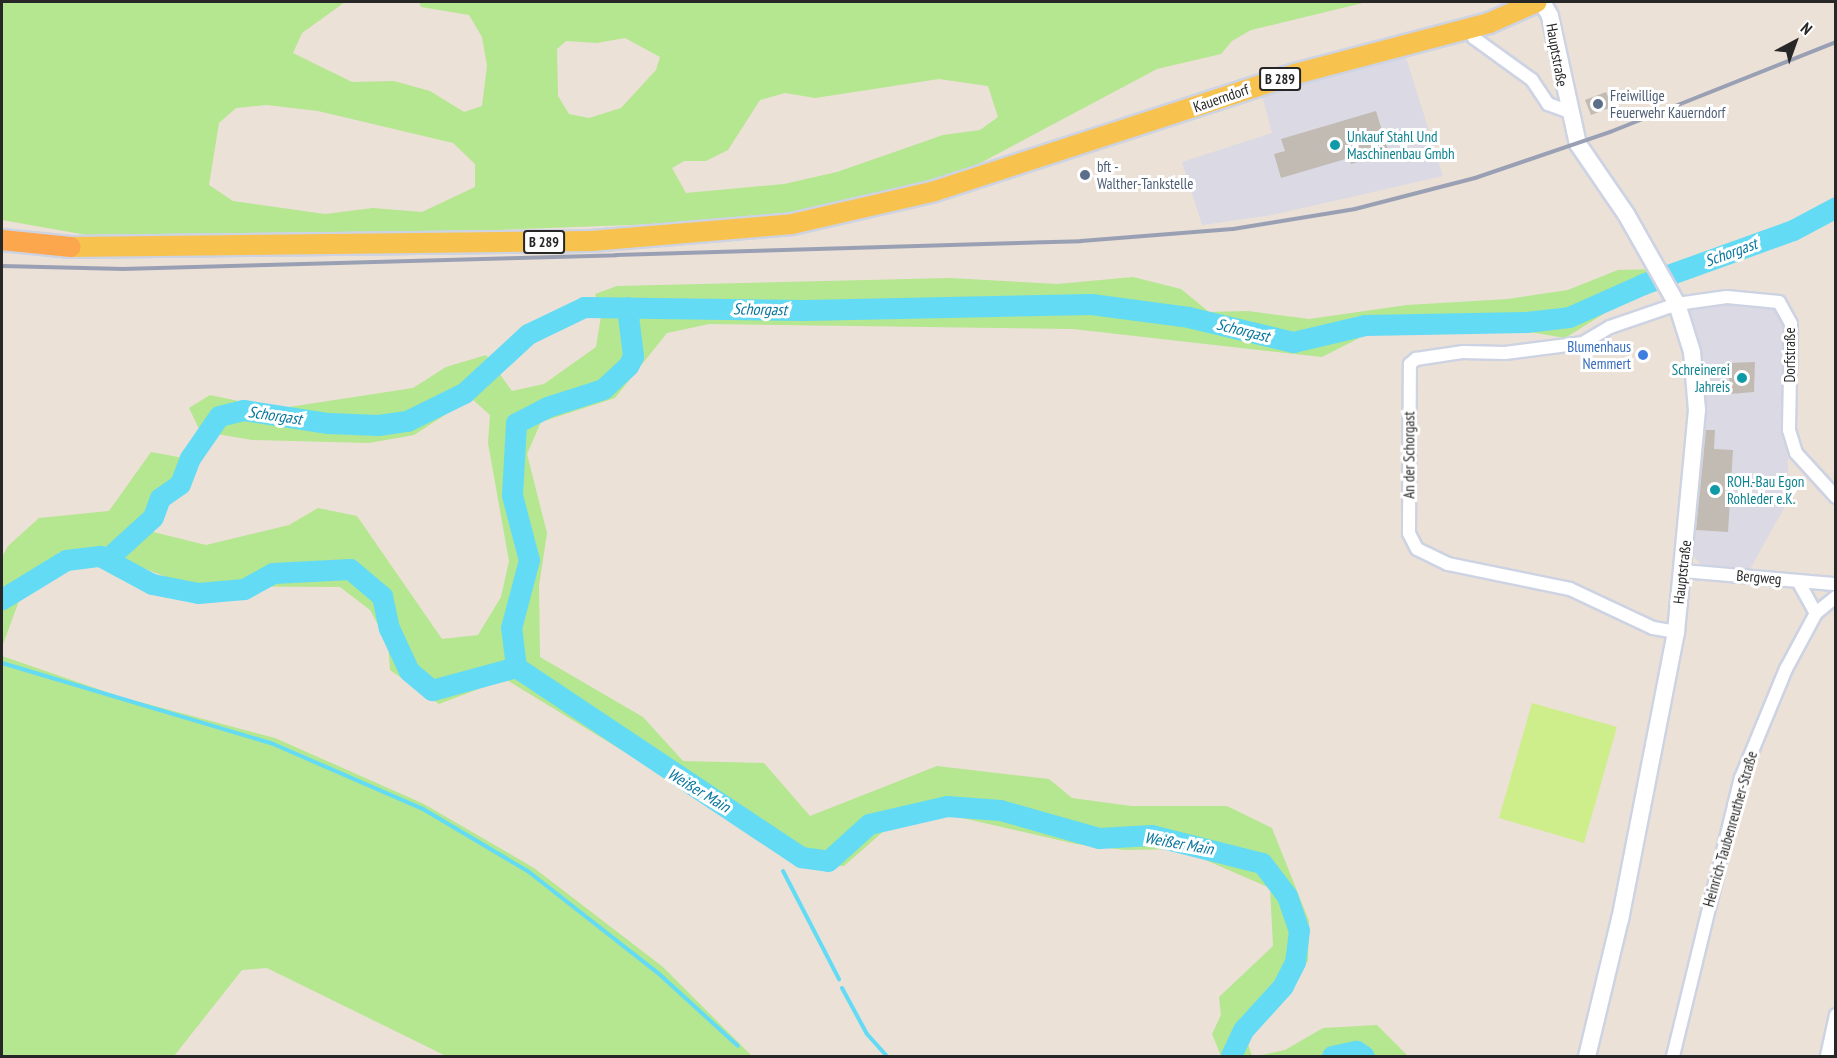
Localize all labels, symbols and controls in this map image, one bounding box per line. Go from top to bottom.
north arrow [1765,12,1825,72]
text: N [1797,18,1817,39]
street label: Hauptstraße [1543,22,1571,88]
road number: B 289 [1259,68,1301,90]
street label: Kauerndorf [1191,80,1251,116]
place label: Freiwillige Feuerwehr Kauerndorf [1610,86,1725,121]
marker: Freiwillige Feuerwehr Kauerndorf [1591,97,1605,111]
place label: Unkauf Stahl Und Maschinenbau Gmbh [1347,127,1455,162]
marker: Unkauf Stahl Und Maschinenbau Gmbh [1328,138,1342,152]
place label: bft - Walther-Tankstelle [1097,157,1193,192]
marker: bft - Walther-Tankstelle [1078,168,1092,182]
road number: B 289 [523,231,565,253]
water label: Schorgast [1702,234,1760,270]
water label: Schorgast [733,299,787,319]
water label: Schorgast [1214,314,1272,346]
street label: Dorfstraße [1781,327,1799,383]
place label: Blumenhaus Nemmert [1567,337,1631,372]
marker: Blumenhaus Nemmert [1636,348,1650,362]
place label: Schreinerei Jahreis [1672,360,1730,395]
marker: Schreinerei Jahreis [1735,371,1749,385]
water label: Schorgast [247,402,303,428]
street label: An der Schorgast [1400,411,1418,499]
place label: ROH.-Bau Egon Rohleder e.K. [1727,472,1804,507]
marker: ROH.-Bau Egon Rohleder e.K. [1708,483,1722,497]
street label: Hauptstraße [1669,539,1695,605]
street label: Bergweg [1736,566,1782,588]
street label: Heinrich-Taubenreuther-Straße [1699,749,1761,909]
water label: Weißer Main [664,764,734,816]
water label: Weißer Main [1143,828,1215,858]

